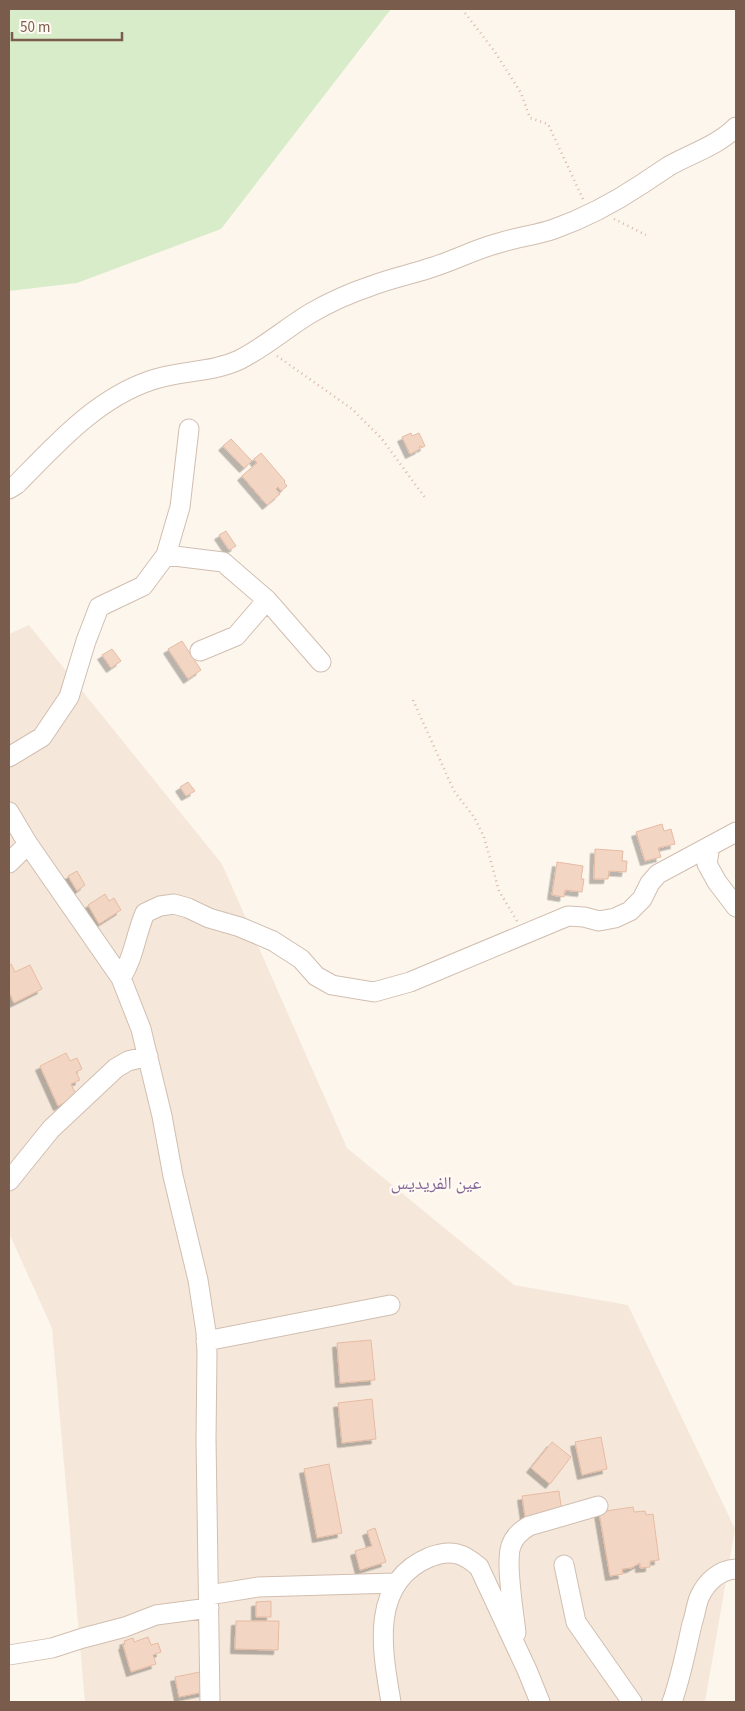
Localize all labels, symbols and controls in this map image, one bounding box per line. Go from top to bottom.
scale bar [12,10,122,42]
text: 50 m [20,17,50,38]
district label: عين الفريديس [390,1171,482,1196]

